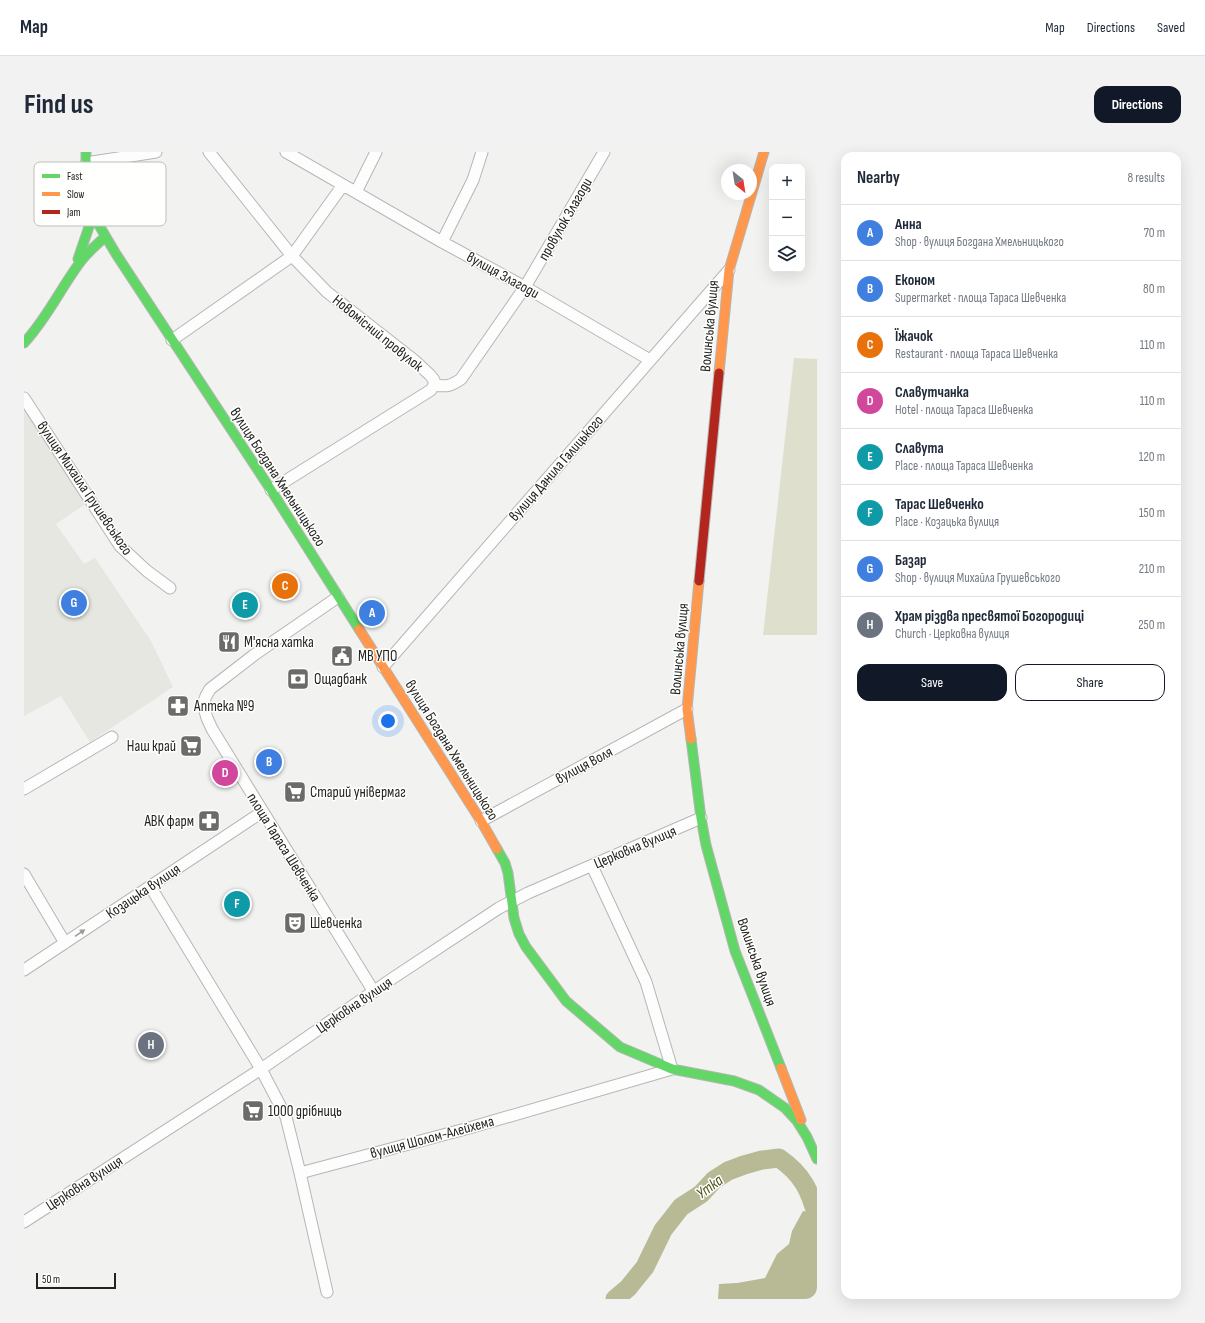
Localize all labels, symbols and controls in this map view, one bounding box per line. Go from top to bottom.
text: Map [20,16,48,39]
text: Map [1045,19,1065,36]
text: Directions [1087,19,1135,36]
text: Saved [1157,19,1185,36]
button: Directions [1094,86,1181,123]
text: Find us [24,88,93,121]
legend [34,162,166,226]
north arrow [721,164,757,200]
map controls [769,164,805,272]
button: + [769,164,805,200]
text: Nearby [857,168,900,188]
text: Fast [67,170,83,183]
text: 8 results [1127,170,1165,186]
street label: провулок Злагоди [534,174,597,264]
text: Slow [67,188,84,201]
button: − [769,200,805,236]
text: Jam [66,206,81,219]
text: Анна [895,215,922,234]
text: A [867,225,873,241]
text: 70 m [1144,225,1165,241]
text: Shop · вулиця Богдана Хмельницького [895,234,1064,250]
button: layers [769,236,805,272]
street label: вулиця Злагоди [463,248,542,303]
text: Економ [895,271,935,290]
street label: Волинська вулиця [696,279,723,373]
text: B [867,281,873,297]
text: 80 m [1143,281,1165,297]
text: Supermarket · площа Тараса Шевченка [895,290,1066,306]
street label: Новомісний провулок [328,291,427,376]
text: Їжачок [895,327,933,346]
text: C [867,337,873,353]
text: 110 m [1140,337,1165,353]
text: Restaurant · площа Тараса Шевченка [895,346,1058,362]
text: Славутчанка [895,383,969,402]
text: D [867,393,873,409]
text: 110 m [1140,393,1165,409]
text: Hotel · площа Тараса Шевченка [895,402,1033,418]
street label: вулиця Богдана Хмельницького [226,404,330,550]
street label: вулиця Данила Галицького [505,411,608,525]
street label: вулиця Михайла Грушевського [33,418,137,559]
text: Славута [895,439,944,458]
text: E [867,449,873,465]
text: 120 m [1139,449,1165,465]
text: Place · площа Тараса Шевченка [895,458,1033,474]
text: Тарас Шевченко [895,495,984,514]
text: F [867,505,873,521]
text: 150 m [1139,505,1165,521]
text: Place · Козацька вулиця [895,514,999,530]
text: Базар [895,551,927,570]
text: G [867,561,873,577]
text: 210 m [1139,561,1165,577]
text: Shop · вулиця Михайла Грушевського [895,570,1060,586]
pin: C [272,571,298,601]
pin: G [61,588,87,618]
pin: E [232,590,258,620]
pin: A [359,598,385,628]
street label: Волинська вулиця [666,602,693,696]
text: Храм різдва пресвятої Богородиці [895,607,1084,626]
text: H [867,617,873,633]
text: 250 m [1138,617,1165,633]
text: Church · Церковна вулиця [895,626,1009,642]
restaurant icon: М'ясна хатка [216,629,242,655]
place label: М'ясна хатка [244,633,314,652]
public building icon: МВ УПО [329,643,355,669]
place label: МВ УПО [358,647,397,666]
button: Save [857,664,1007,701]
button: Share [1015,664,1165,701]
bank icon: Ощадбанк [285,666,311,692]
place label: Ощадбанк [314,670,367,689]
street label: вулиця Богдана Хмельницького [401,677,503,824]
pharmacy icon: Аптека №9 [165,693,191,719]
place label: Аптека №9 [193,697,254,716]
your location [378,711,398,731]
supermarket icon: Наш край [178,733,204,759]
place label: Наш край [127,737,176,756]
street label: вулиця Воля [552,742,616,788]
pin: B [256,747,282,777]
pin: D [212,758,238,788]
supermarket icon: Старий універмаг [282,779,308,805]
place label: Старий універмаг [310,783,406,802]
street label: площа Тараса Шевченка [242,789,325,905]
pharmacy icon: АВК фарм [196,808,222,834]
place label: АВК фарм [143,812,194,831]
street label: Церковна вулиця [591,822,679,873]
street label: Козацька вулиця [102,860,184,923]
pin: F [224,889,250,919]
theatre icon: Шевченка [282,910,308,936]
place label: Шевченка [310,914,362,933]
street label: Волинська вулиця [733,916,781,1009]
one-way arrow [75,929,85,937]
street label: Церковна вулиця [313,973,396,1038]
pin: H [138,1030,164,1060]
supermarket icon: 1000 дрібниць [240,1098,266,1124]
place label: 1000 дрібниць [268,1102,342,1121]
street label: вулиця Шолом-Алейхема [368,1112,496,1163]
street label: Церковна вулиця [42,1151,126,1215]
water label: Утка [693,1171,727,1203]
scale bar [36,1271,116,1290]
text: 50 m [42,1273,60,1286]

